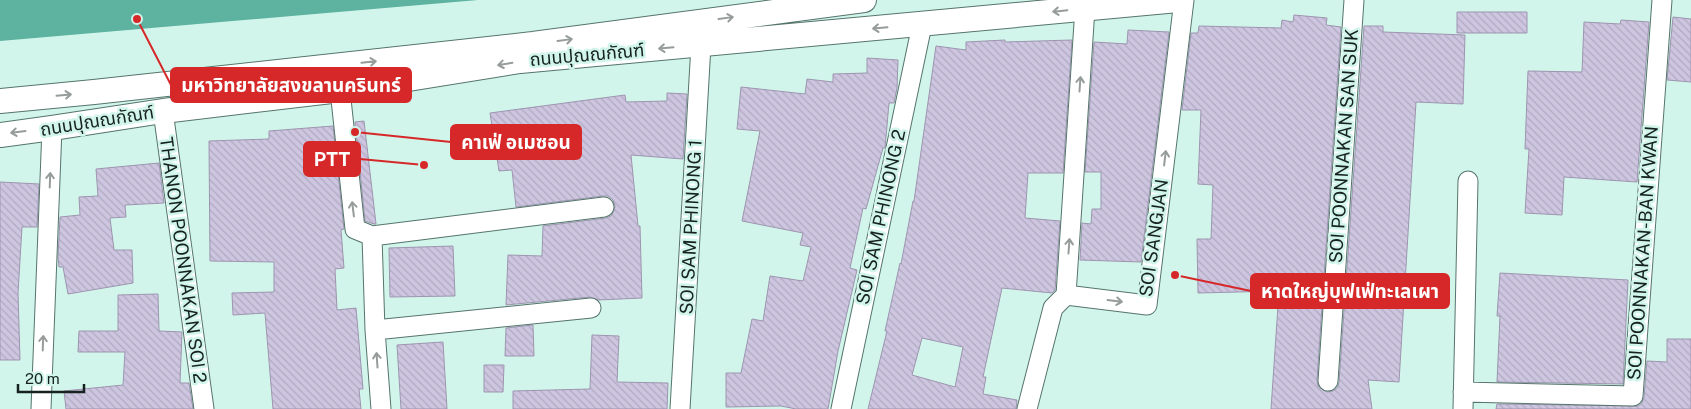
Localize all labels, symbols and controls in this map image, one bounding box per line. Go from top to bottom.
one-way arrow [1052,6,1068,16]
one-way arrow [717,13,733,23]
one-way arrow [873,24,889,33]
street label: SOI POONNAKAN SAN SUK [1325,28,1362,264]
one-way arrow [556,35,572,45]
street label: ถนนปุณณกัณฑ์ [529,39,645,71]
one-way arrow [659,43,675,53]
one-way arrow [360,57,376,67]
one-way arrow [497,59,513,69]
callout: มหาวิทยาลัยสงขลานครินทร์ [171,68,411,102]
text: มหาวิทยาลัยสงขลานครินทร์ [181,74,401,96]
one-way arrow [1075,76,1084,92]
one-way arrow [56,90,72,100]
street label: ถนนปุณณกัณฑ์ [39,101,155,141]
callout: คาเฟ่ อเมซอน [451,125,581,159]
street label: SOI POONNAKAN-BAN KWAN [1623,125,1662,381]
street label: SOI SAM PHINONG 2 [852,127,909,306]
one-way arrow [10,128,26,138]
text: คาเฟ่ อเมซอน [461,131,571,153]
street label: THANON POONNAKAN SOI 2 [156,136,211,384]
street label: SOI SAM PHINONG 1 [675,139,706,315]
callout: PTT [304,142,360,176]
text: PTT [314,148,351,170]
one-way arrow [1160,151,1170,167]
one-way arrow [45,173,54,189]
street label: SOI SANGJAN [1135,178,1172,298]
one-way arrow [348,201,358,217]
one-way arrow [1065,238,1074,254]
callout: หาดใหญ่บุฟเฟ่ทะเลเผา [1251,274,1449,308]
text: หาดใหญ่บุฟเฟ่ทะเลเผา [1261,280,1439,303]
one-way arrow [1106,296,1122,306]
one-way arrow [39,335,48,351]
one-way arrow [373,353,382,369]
scale bar [18,362,84,394]
text: 20 m [25,370,60,387]

